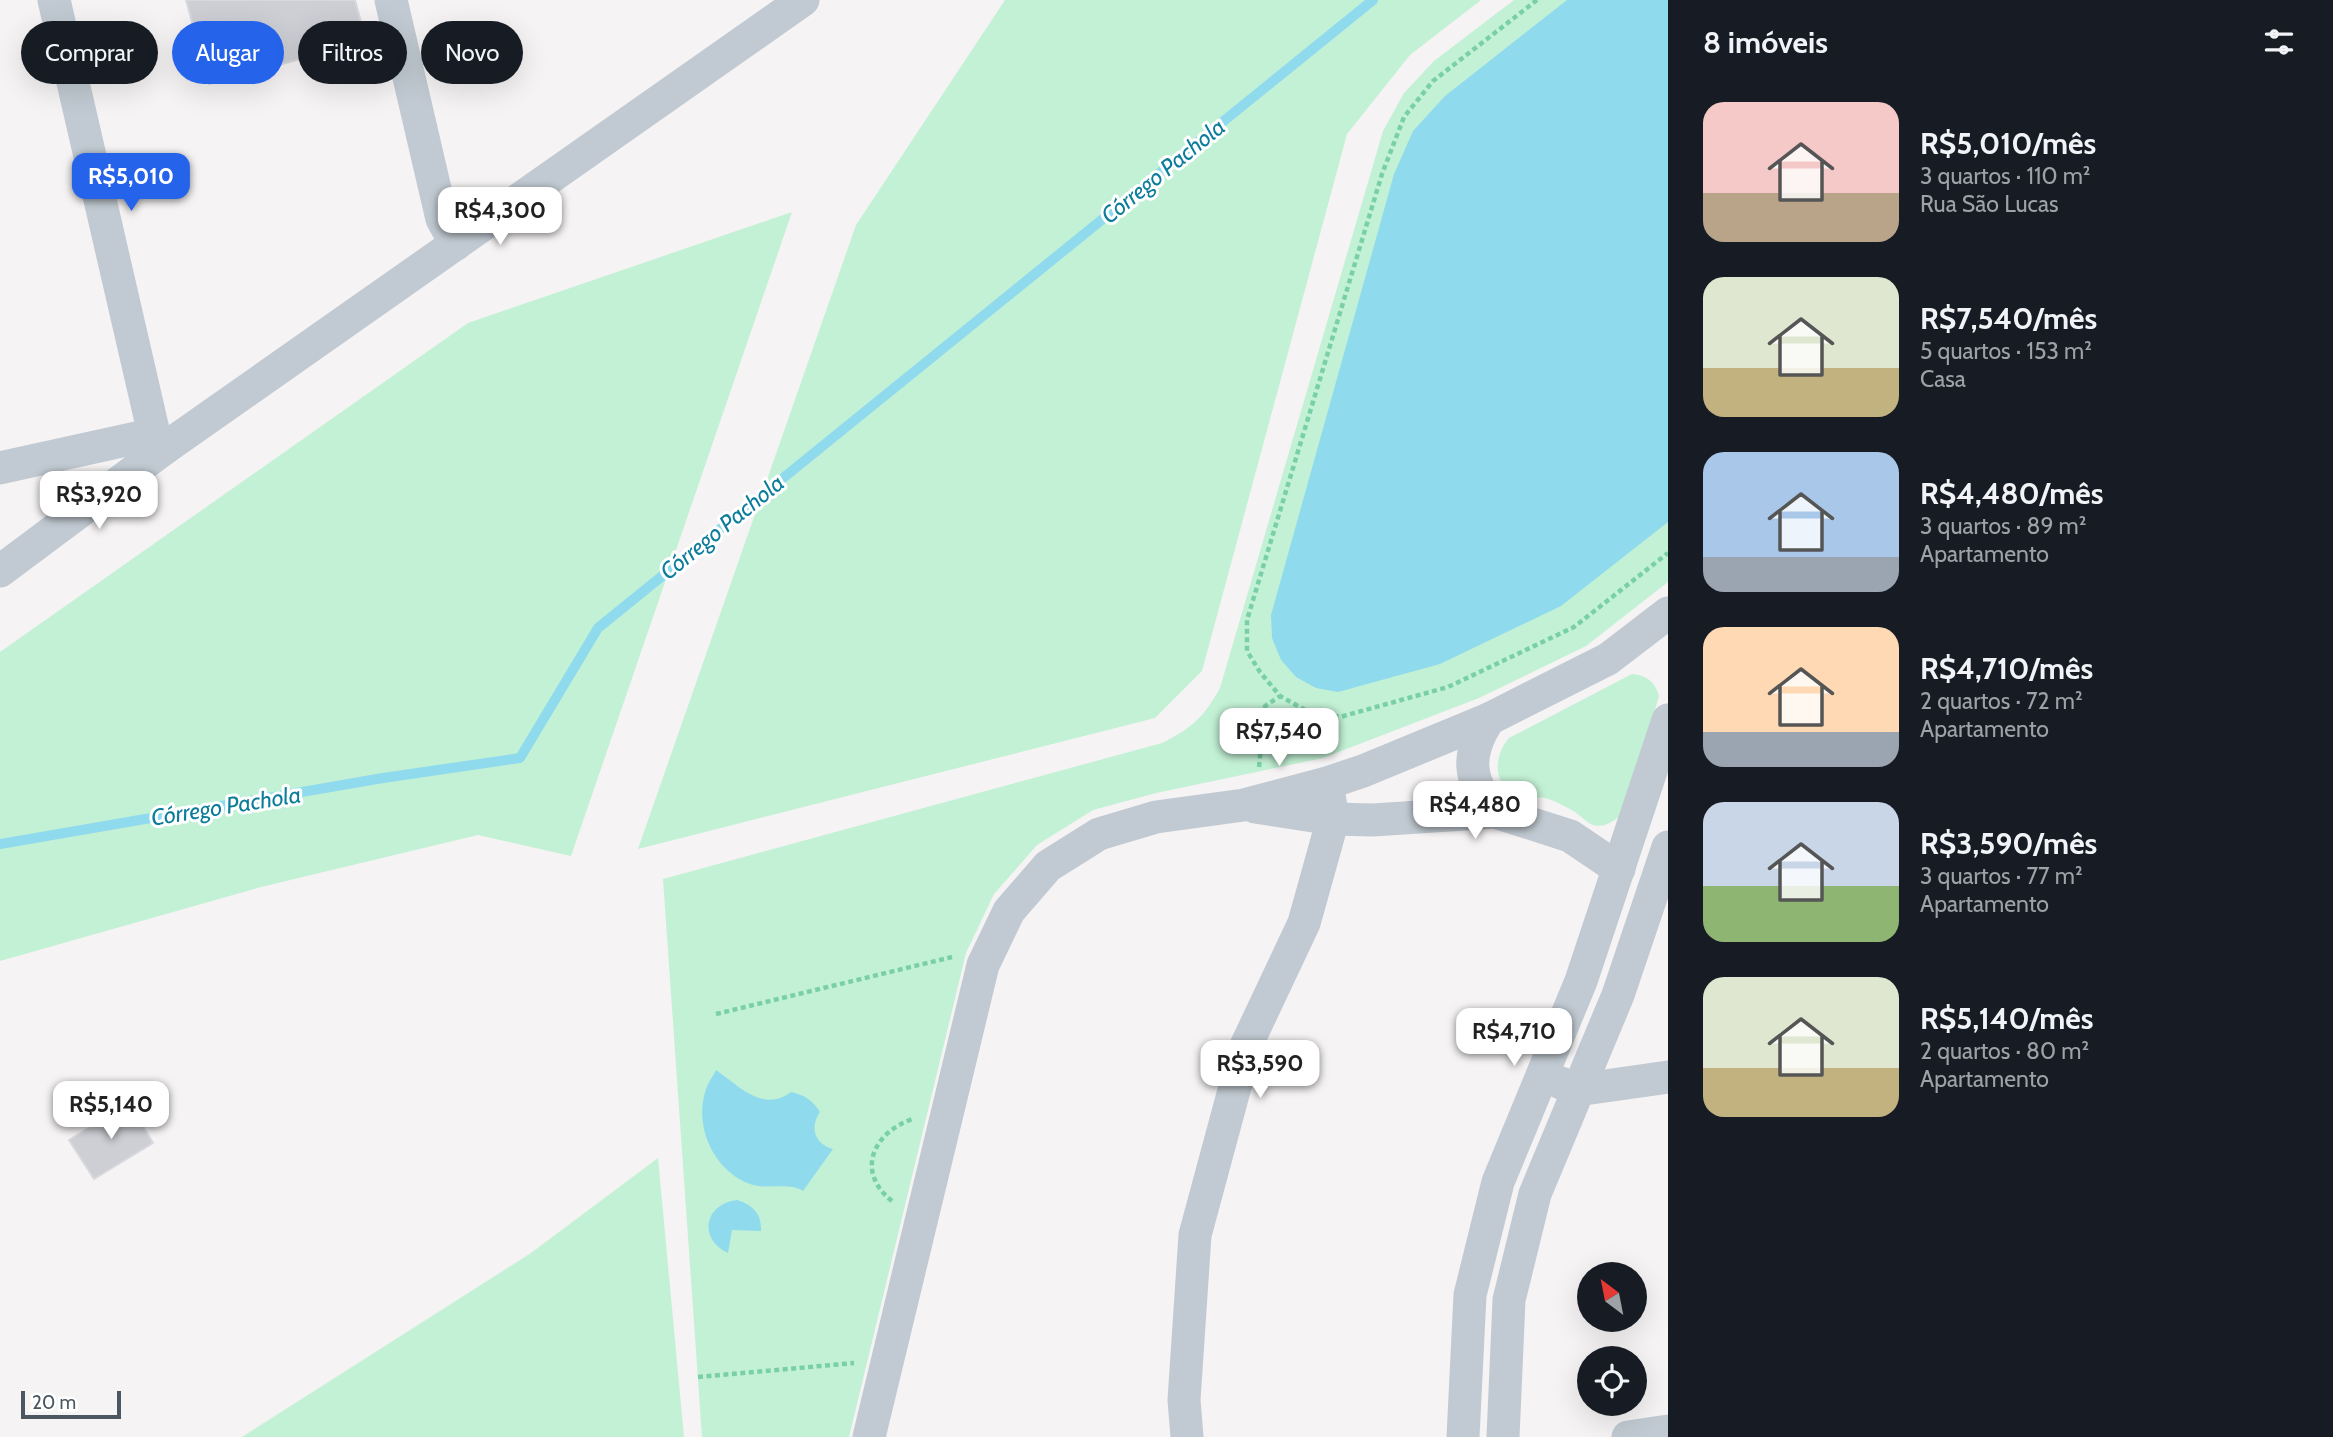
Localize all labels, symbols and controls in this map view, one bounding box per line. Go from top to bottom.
chip: Comprar [21,21,158,84]
chip: Alugar [172,21,284,84]
chip: Filtros [298,21,407,84]
chip: Novo [421,21,523,84]
icon: filters [2260,23,2298,61]
text: 8 imóveis [1703,24,1828,61]
water label: Córrego Pachola [1095,113,1231,229]
text: R$5,010/mês [1920,125,2096,162]
icon: home [1759,130,1843,214]
pin: R$5,010 [66,154,196,213]
text: R$5,010 [88,162,174,190]
text: 3 quartos · 110 m² [1920,162,2090,190]
pin: R$4,300 [435,188,565,247]
text: Rua São Lucas [1920,190,2059,218]
text: R$4,300 [454,196,546,224]
text: R$7,540/mês [1920,300,2097,337]
icon: home [1759,305,1843,389]
text: 5 quartos · 153 m² [1920,337,2092,365]
text: Casa [1920,365,1966,393]
water label: Córrego Pachola [654,469,790,585]
pin: R$3,920 [34,472,164,531]
text: R$4,480/mês [1920,475,2104,512]
text: R$3,920 [56,480,142,508]
icon: home [1759,480,1843,564]
text: 3 quartos · 89 m² [1920,512,2086,540]
text: Apartamento [1920,540,2049,568]
text: R$4,710/mês [1920,650,2093,687]
icon: home [1759,655,1843,739]
text: 2 quartos · 72 m² [1920,687,2083,715]
pin: R$7,540 [1214,708,1344,768]
text: Apartamento [1920,715,2049,743]
text: R$7,540 [1236,717,1322,745]
water label: Córrego Pachola [149,780,303,832]
pin: R$4,480 [1410,782,1540,841]
text: R$4,480 [1429,790,1521,818]
text: R$3,590/mês [1920,825,2097,862]
icon: home [1759,830,1843,914]
text: 3 quartos · 77 m² [1920,862,2083,890]
text: Apartamento [1920,890,2049,918]
text: R$5,140/mês [1920,1000,2093,1037]
icon: home [1759,1005,1843,1089]
pin: R$4,710 [1449,1009,1579,1068]
text: R$4,710 [1472,1017,1556,1045]
text: 2 quartos · 80 m² [1920,1037,2089,1065]
pin: R$3,590 [1195,1040,1325,1100]
text: R$3,590 [1217,1049,1304,1077]
text: Apartamento [1920,1065,2049,1093]
pin: R$5,140 [46,1082,176,1141]
text: R$5,140 [69,1090,153,1118]
north arrow [1577,1262,1647,1332]
map controls [1577,1262,1647,1416]
button: locate [1577,1346,1647,1416]
scale bar [21,1388,121,1420]
text: 20 m [32,1391,76,1414]

